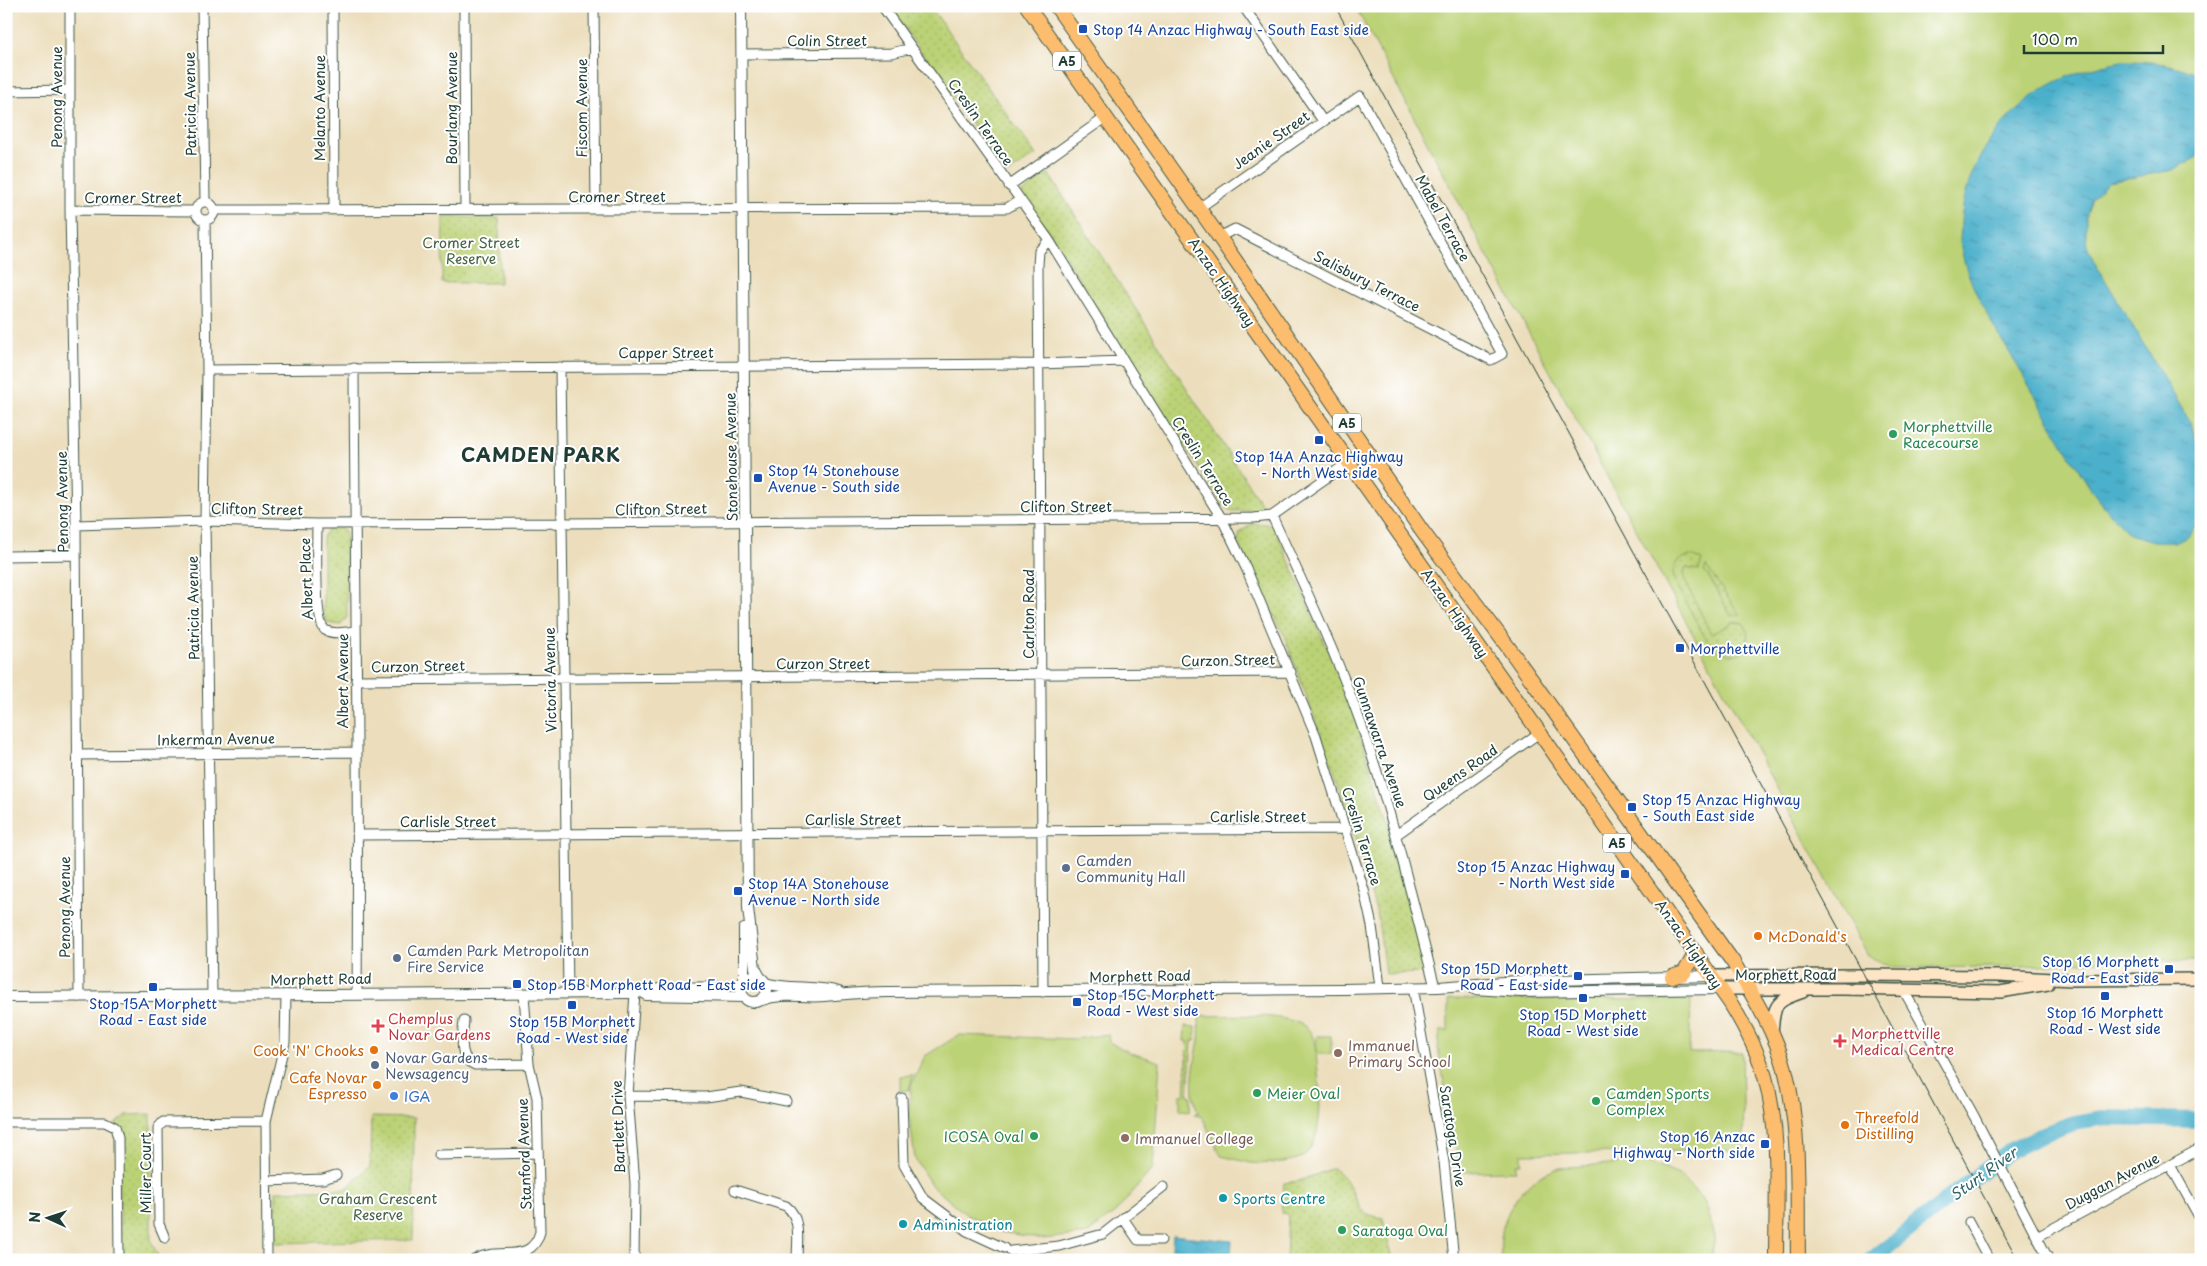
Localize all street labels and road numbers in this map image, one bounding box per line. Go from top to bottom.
street label: Colin Street [787,30,867,51]
street label: Penong Avenue [46,46,67,148]
street label: Patricia Avenue [179,51,201,156]
street label: Bourlang Avenue [441,51,462,165]
road number: A5 [1053,51,1081,70]
street label: Melanto Avenue [309,55,330,161]
street label: Fiscom Avenue [571,58,592,158]
street label: Creslin Terrace [943,74,1019,170]
street label: Jeanie Street [1228,106,1314,174]
street label: Mabel Terrace [1410,171,1476,265]
street label: Cromer Street [568,186,666,207]
street label: Cromer Street [84,187,182,208]
street label: Anzac Highway [1183,233,1261,331]
street label: Salisbury Terrace [1310,245,1424,317]
street label: Capper Street [618,342,714,363]
street label: Stonehouse Avenue [719,392,743,522]
street label: Creslin Terrace [1167,412,1239,510]
road number: A5 [1333,413,1361,432]
street label: Penong Avenue [51,451,73,553]
street label: Clifton Street [1020,496,1112,517]
street label: Clifton Street [211,498,304,520]
street label: Clifton Street [615,498,708,520]
street label: Albert Place [294,538,318,620]
street label: Patricia Avenue [182,555,204,660]
street label: Anzac Highway [1416,564,1494,662]
street label: Carlton Road [1018,569,1039,659]
street label: Victoria Avenue [539,627,561,733]
street label: Albert Avenue [332,633,353,729]
street label: Curzon Street [1181,649,1276,671]
street label: Curzon Street [776,653,870,674]
street label: Curzon Street [371,655,466,677]
street label: Gunnawarra Avenue [1348,673,1412,811]
street label: Inkerman Avenue [157,727,275,751]
street label: Queens Road [1418,739,1502,807]
street label: Creslin Terrace [1337,784,1387,888]
street label: Carlisle Street [1210,806,1306,827]
street label: Carlisle Street [805,809,901,830]
street label: Carlisle Street [400,811,496,832]
road number: A5 [1603,834,1631,852]
street label: Penong Avenue [54,856,75,958]
street label: Anzac Highway [1650,895,1728,993]
street label: Morphett Road [1735,964,1837,985]
street label: Morphett Road [1089,965,1191,987]
street label: Morphett Road [270,968,372,990]
street label: Bartlett Drive [606,1080,630,1174]
street label: Saratoga Drive [1435,1084,1471,1189]
street label: Stanford Avenue [512,1097,536,1210]
street label: Miller Court [135,1132,156,1213]
street label: Duggan Avenue [2061,1147,2163,1215]

